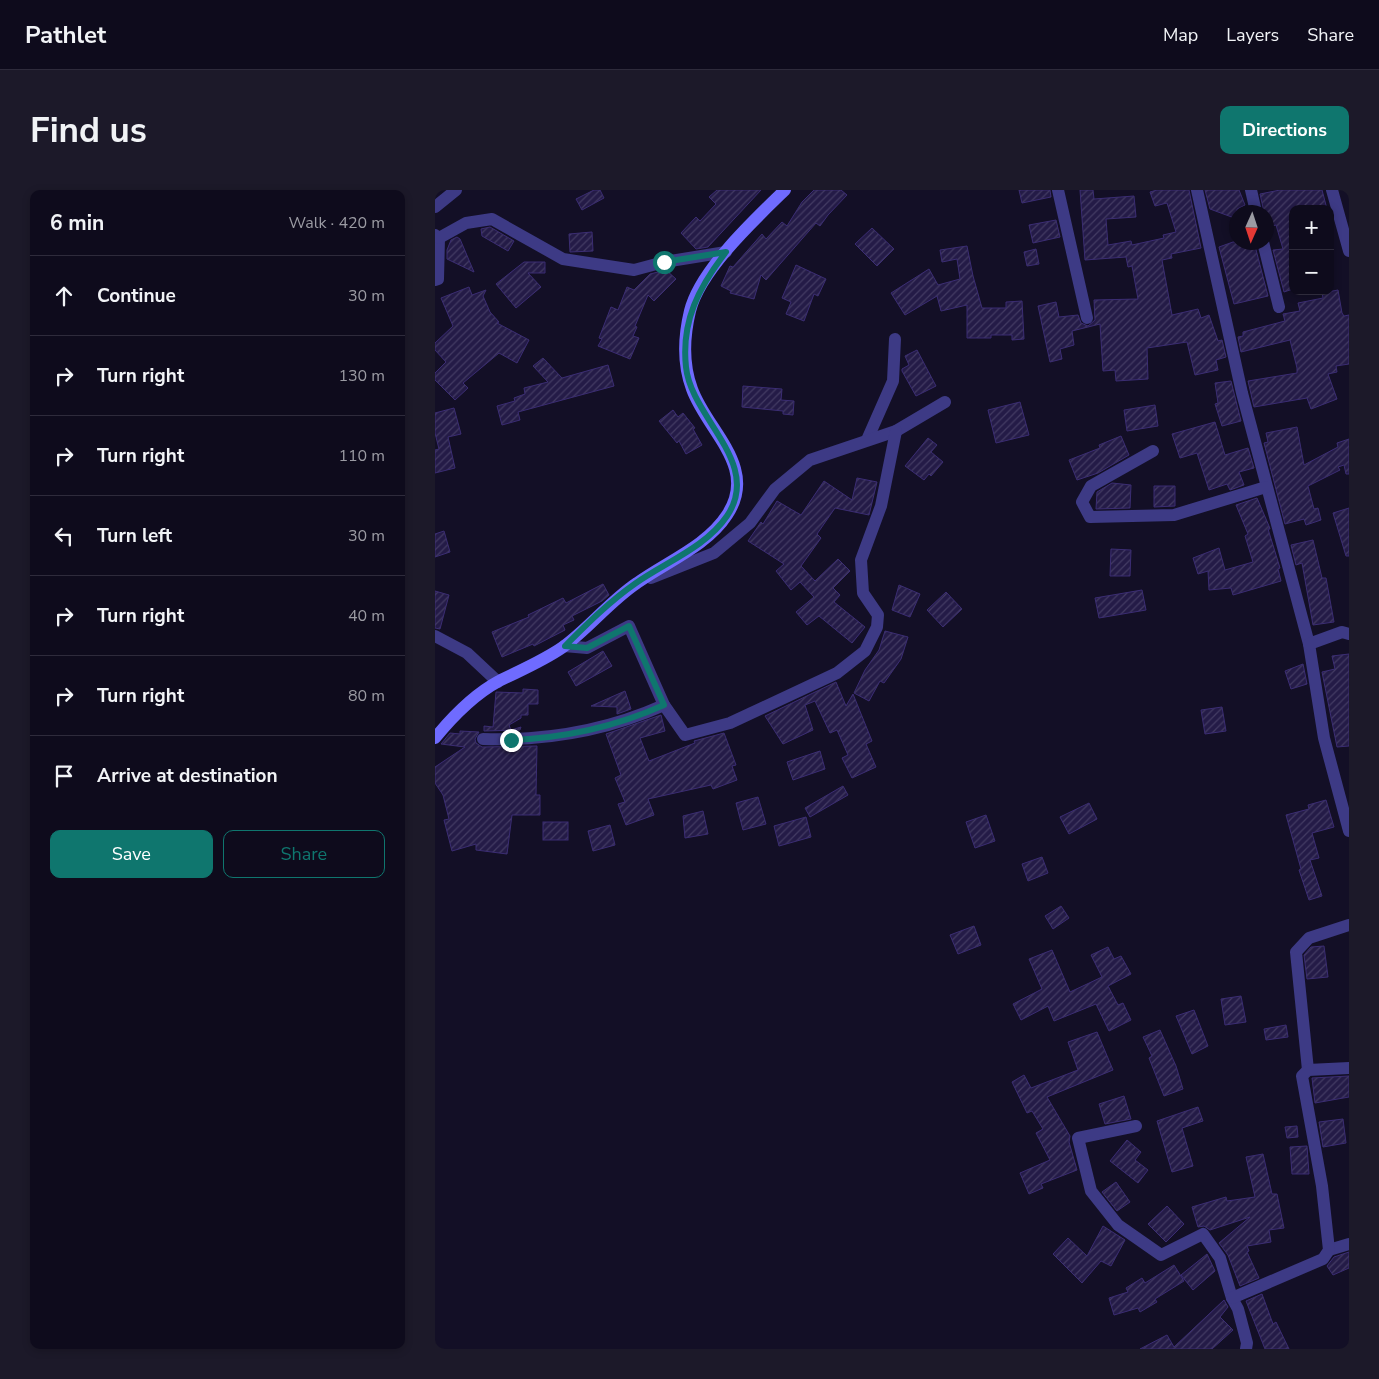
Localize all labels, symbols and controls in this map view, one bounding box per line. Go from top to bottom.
text: Pathlet [25,19,106,51]
text: Map [1163,23,1198,47]
text: Layers [1226,23,1279,47]
text: Share [1307,23,1354,47]
button: Directions [1220,106,1349,154]
text: Find us [30,107,147,154]
north arrow [1229,205,1274,250]
map controls [1289,205,1334,295]
button: + [1289,205,1334,250]
text: 6 min [50,209,104,237]
text: Walk · 420 m [289,212,385,234]
button: − [1289,250,1334,295]
route start [653,251,676,274]
icon: ahead [50,282,78,310]
text: Continue [97,283,176,309]
text: 30 m [348,285,385,307]
icon: right [50,362,78,390]
text: Turn right [97,363,184,389]
text: 130 m [338,365,385,387]
icon: right [50,442,78,470]
text: Turn right [97,443,184,469]
text: 110 m [338,445,385,467]
icon: left [50,522,78,550]
text: Turn left [97,523,172,549]
text: 30 m [348,525,385,547]
icon: right [50,602,78,630]
text: Turn right [97,603,184,629]
text: 40 m [348,605,385,627]
icon: right [50,682,78,710]
text: Turn right [97,683,184,709]
text: 80 m [348,685,385,707]
route end [500,729,523,752]
icon: arrive [50,762,78,790]
text: Arrive at destination [97,763,278,789]
button: Save [50,830,213,878]
button: Share [223,830,385,878]

